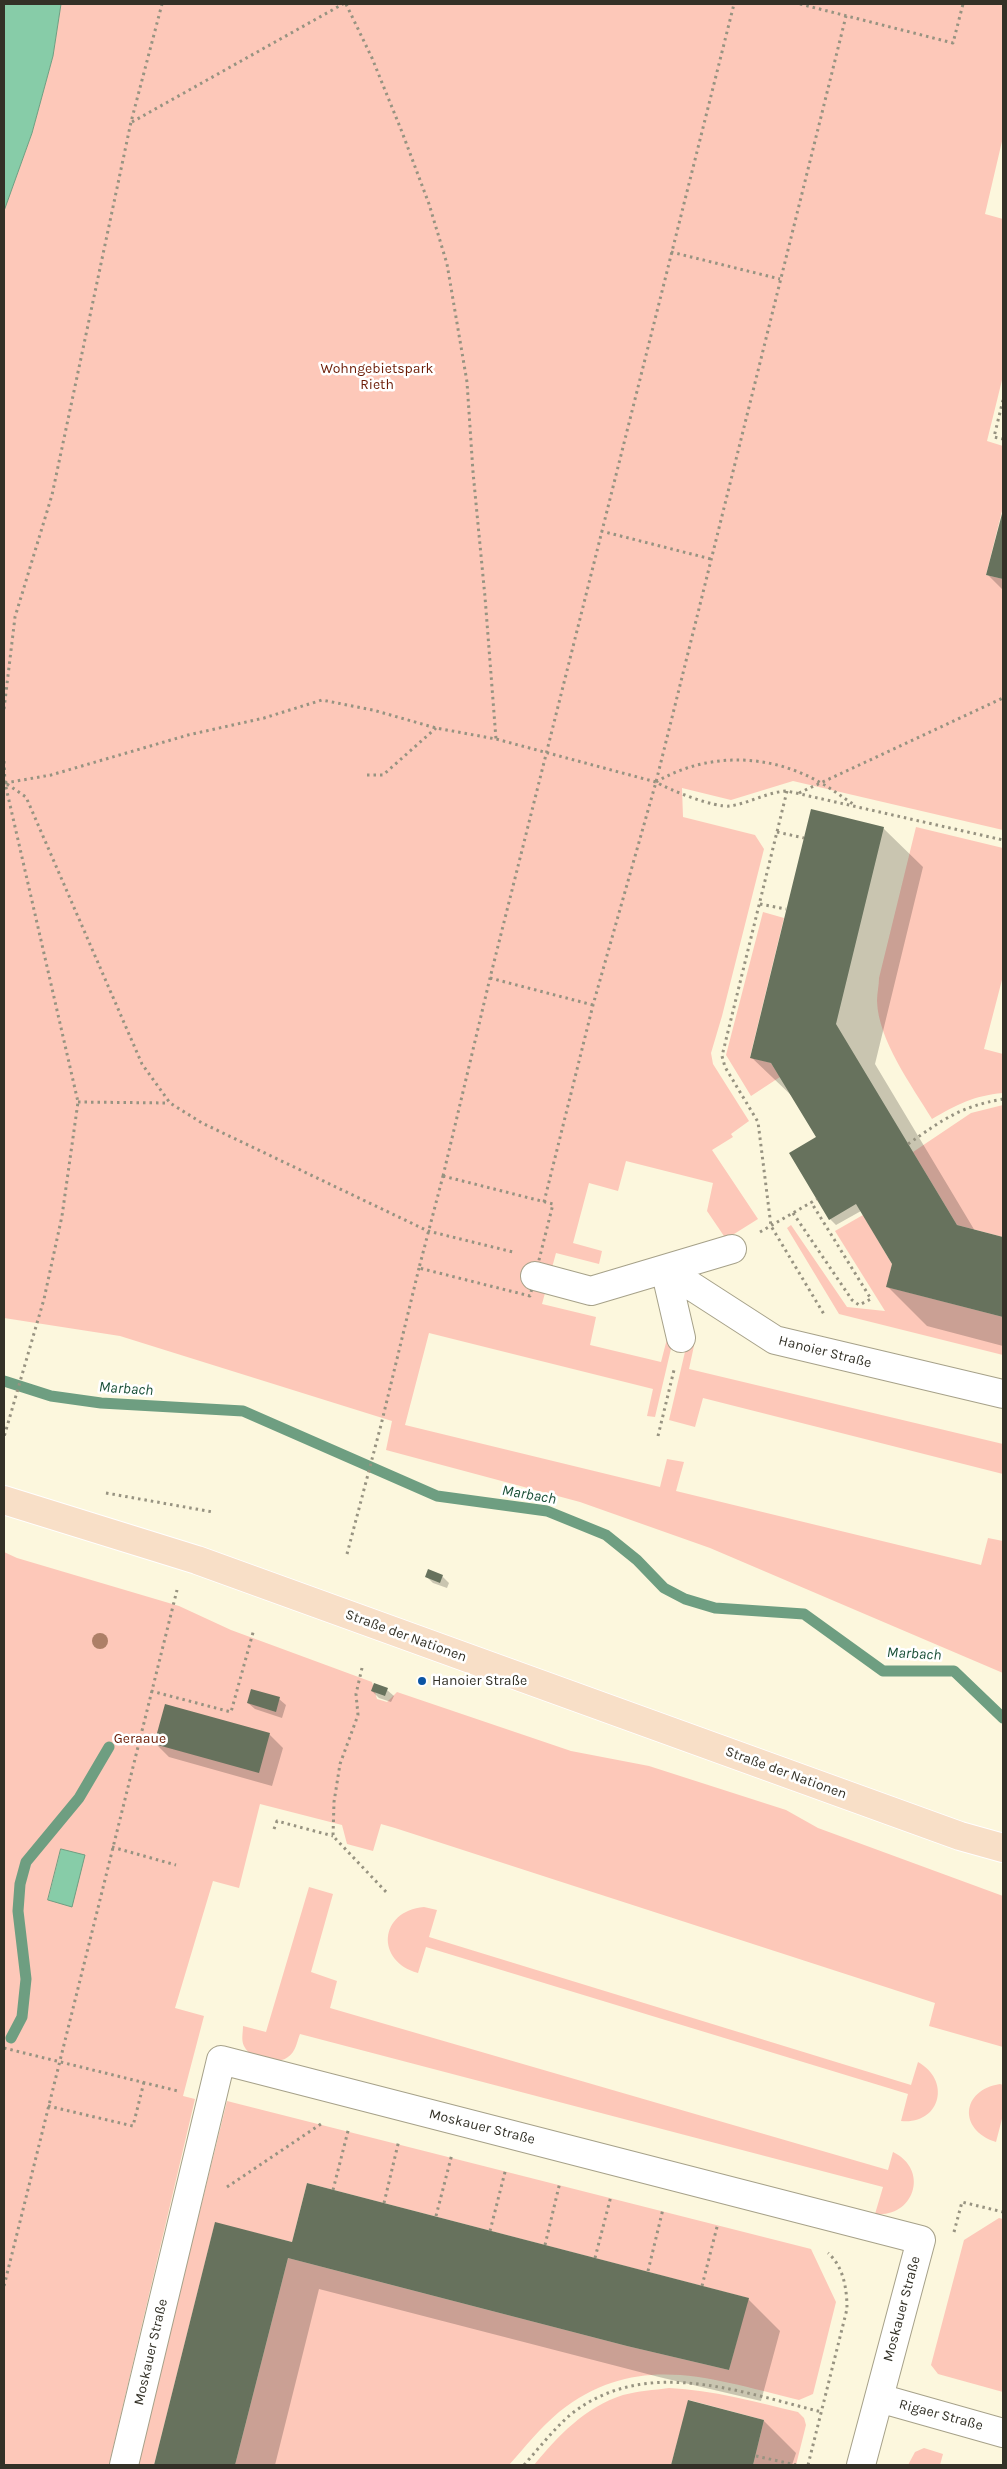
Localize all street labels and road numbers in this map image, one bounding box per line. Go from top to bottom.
street label: Hanoier Straße [777,1332,873,1372]
street label: Straße der Nationen [343,1606,469,1666]
street label: Straße der Nationen [723,1743,849,1803]
street label: Moskauer Straße [427,2106,537,2148]
street label: Moskauer Straße [880,2254,924,2364]
street label: Moskauer Straße [131,2297,171,2407]
street label: Rigaer Straße [897,2396,985,2434]

